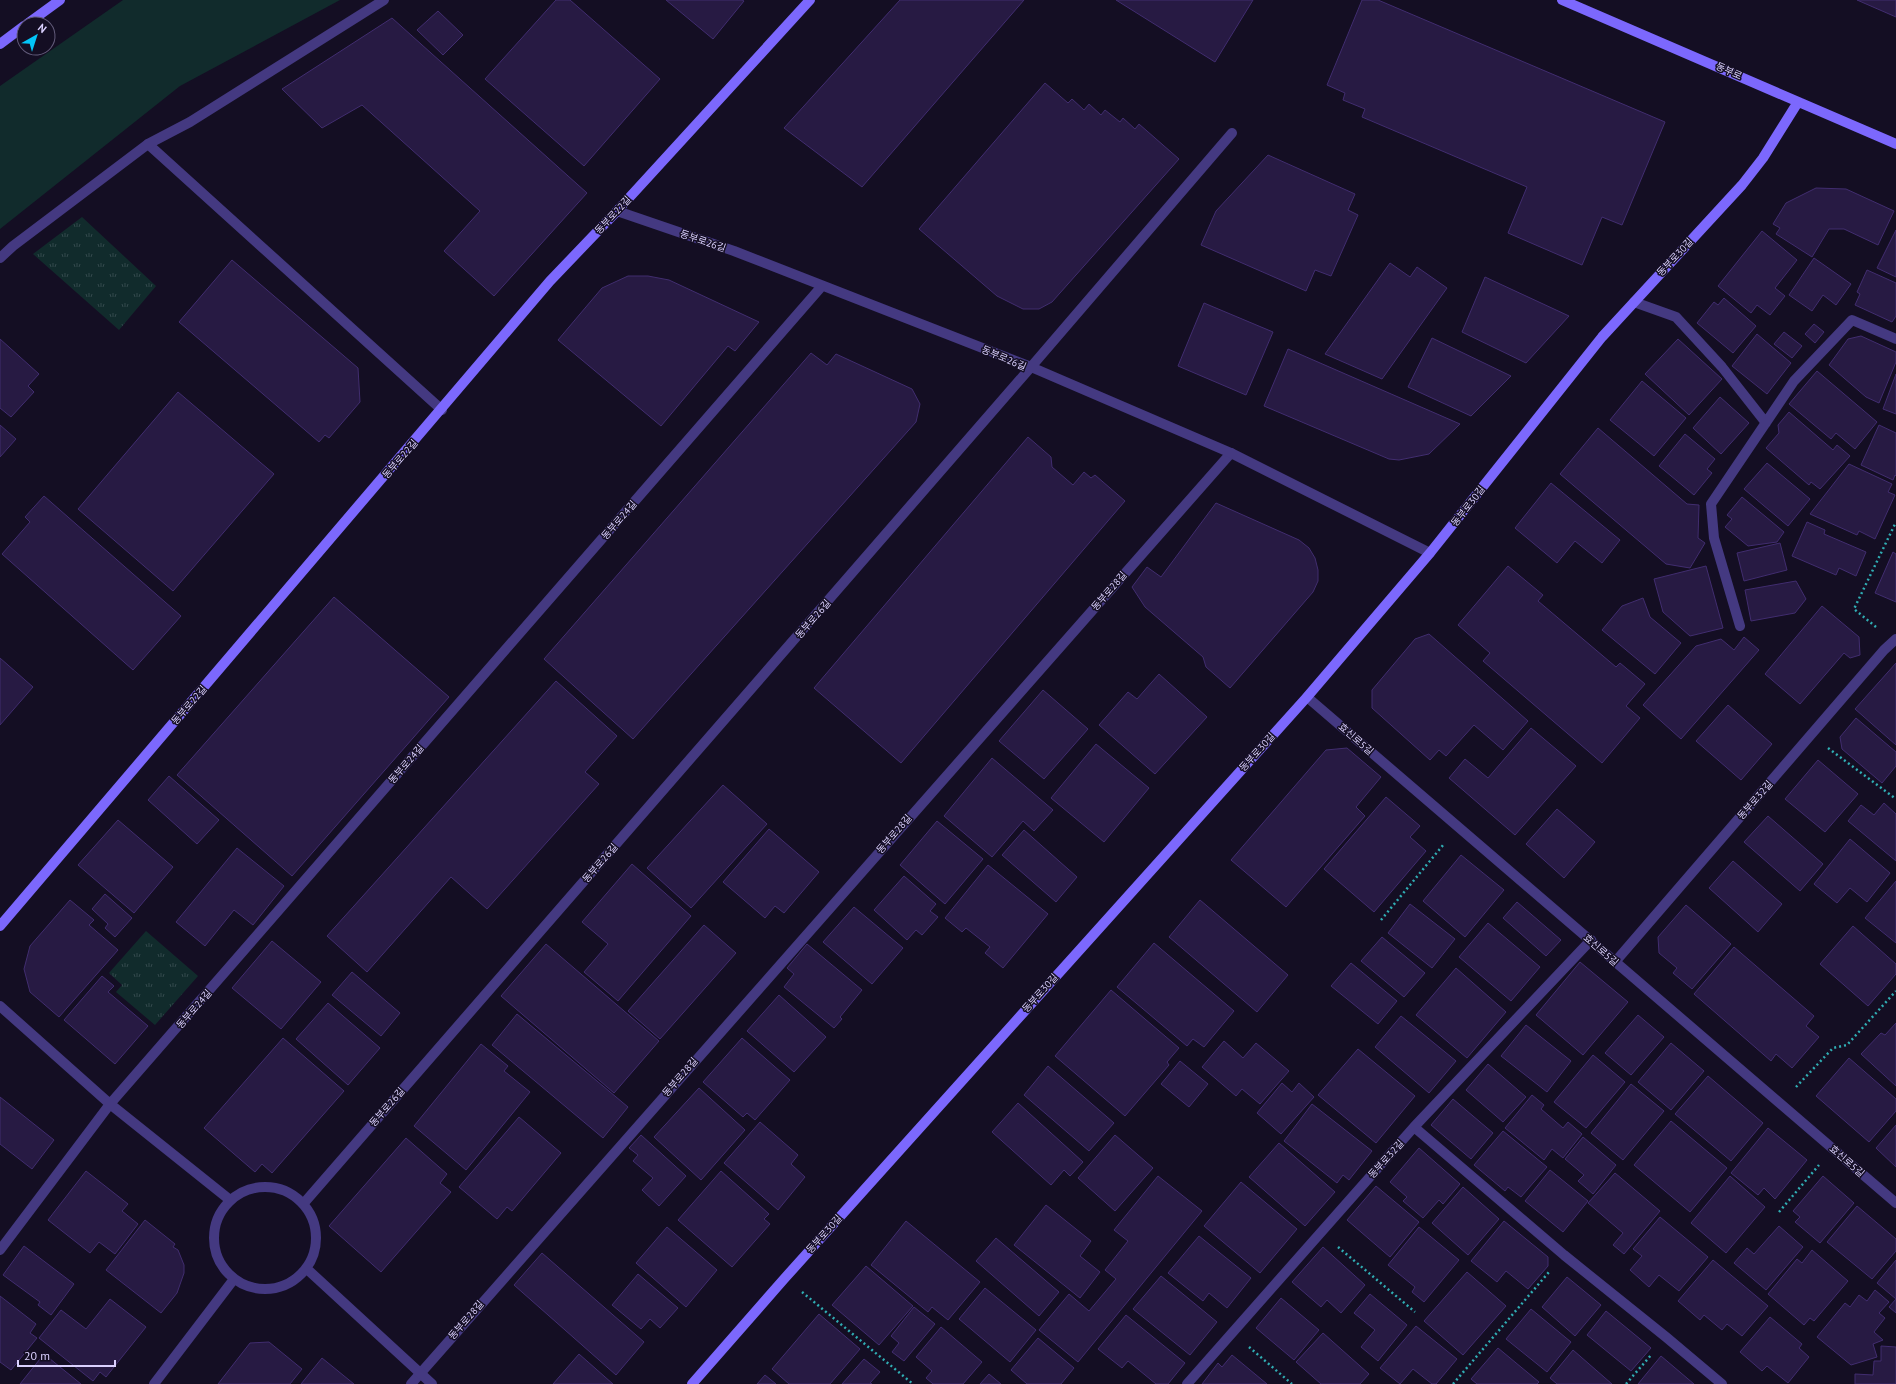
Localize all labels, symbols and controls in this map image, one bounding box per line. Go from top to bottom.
north arrow [16,16,56,56]
text: N [35,21,50,36]
street label: 동부로 [1714,59,1744,83]
street label: 동부로22길 [592,193,634,237]
street label: 동부로26길 [678,227,728,255]
street label: 동부로30길 [1654,235,1696,279]
street label: 동부로26길 [980,343,1028,373]
street label: 동부로22길 [379,437,421,481]
street label: 동부로30길 [1448,483,1488,529]
street label: 동부로24길 [598,498,640,542]
street label: 동부로28길 [1088,569,1130,613]
street label: 동부로26길 [792,597,834,641]
street label: 동부로22길 [168,683,210,727]
street label: 효신로5길 [1336,720,1376,758]
street label: 동부로30길 [1236,730,1278,774]
street label: 동부로24길 [385,742,427,786]
street label: 동부로32길 [1734,778,1776,822]
street label: 동부로28길 [873,812,915,856]
street label: 동부로26길 [579,841,621,885]
street label: 효신로5길 [1581,931,1621,969]
street label: 동부로30길 [1019,971,1061,1015]
street label: 동부로24길 [173,987,215,1031]
street label: 동부로28길 [659,1055,701,1099]
street label: 동부로26길 [366,1085,408,1129]
street label: 동부로32길 [1365,1137,1407,1181]
street label: 효신로5길 [1827,1142,1867,1180]
street label: 동부로30길 [803,1212,845,1256]
street label: 동부로28길 [445,1298,487,1342]
scale bar [18,1342,115,1368]
text: 20 m [24,1348,50,1363]

